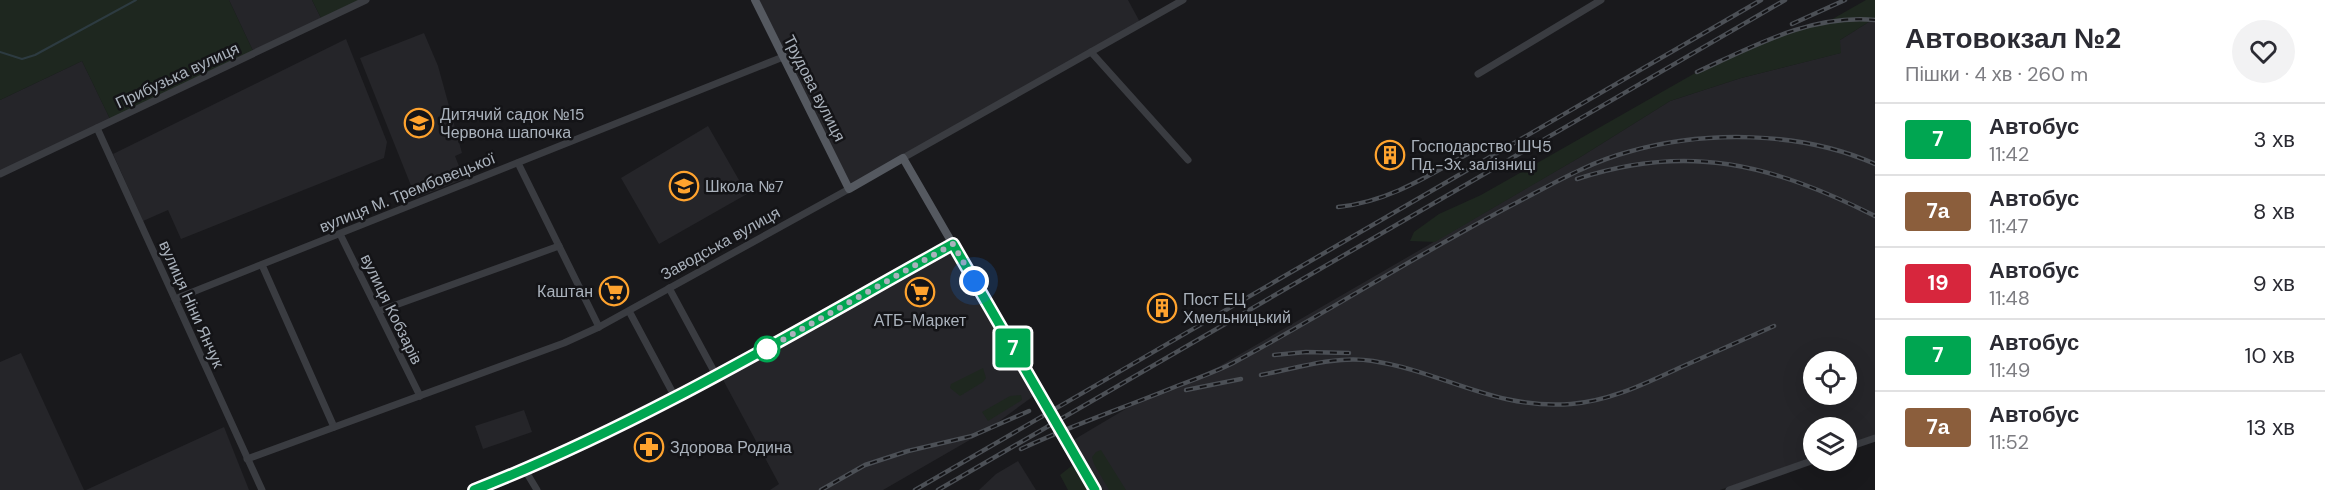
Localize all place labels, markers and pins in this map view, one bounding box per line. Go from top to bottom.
place label: Дитячий садок №15 Червона шапочка [440,104,585,143]
school or university icon: Дитячий садок №15 Червона шапочка [403,107,435,139]
place label: Господарство ШЧ5 Пд.-Зх. залізниці [1411,136,1552,175]
building icon: Господарство ШЧ5 Пд.-Зх. залізниці [1374,139,1406,171]
school or university icon: Школа №7 [668,170,700,202]
place label: Школа №7 [705,176,784,197]
supermarket icon: Каштан [598,275,630,307]
supermarket icon: АТБ-Маркет [904,276,936,308]
place label: Каштан [537,281,593,302]
place label: Пост ЕЦ Хмельницький [1183,289,1291,328]
building icon: Пост ЕЦ Хмельницький [1146,292,1178,324]
place label: АТБ-Маркет [874,310,967,331]
unlabelled marker [754,336,780,362]
pharmacy icon: Здорова Родина [633,431,665,463]
place label: Здорова Родина [670,437,792,458]

